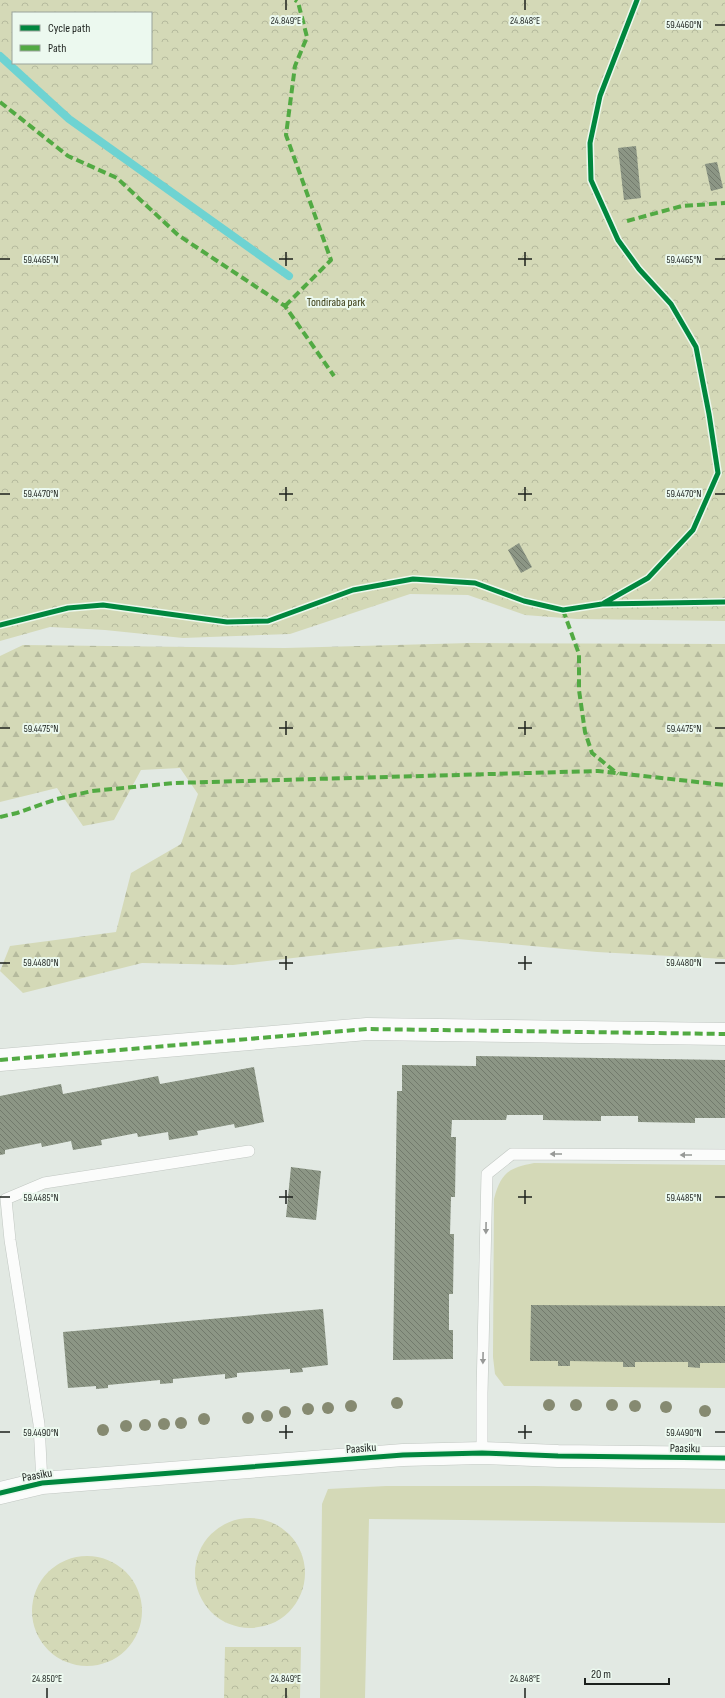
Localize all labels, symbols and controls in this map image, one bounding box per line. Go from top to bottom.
legend [12,12,152,64]
text: 24.849°E [271,15,301,27]
text: 24.848°E [510,15,540,27]
text: 59.4460°N [666,19,702,31]
text: Cycle path [48,21,90,36]
text: Path [48,41,66,56]
text: 59.4465°N [24,254,58,266]
text: 59.4465°N [667,254,701,266]
park label: Tondiraba park [307,295,366,310]
text: 59.4470°N [24,488,58,500]
text: 59.4470°N [667,488,701,500]
text: 59.4475°N [24,723,58,735]
text: 59.4475°N [667,723,701,735]
text: 59.4480°N [23,957,59,969]
text: 59.4480°N [666,957,702,969]
one-way arrow [549,1151,562,1157]
one-way arrow [679,1152,692,1158]
text: 59.4485°N [24,1192,58,1204]
text: 59.4485°N [667,1192,701,1204]
one-way arrow [483,1222,489,1235]
one-way arrow [479,1352,486,1364]
text: 59.4490°N [23,1427,59,1439]
text: 59.4490°N [666,1427,702,1439]
street label: Paasiku [345,1440,377,1457]
street label: Paasiku [670,1441,700,1456]
street label: Paasiku [21,1465,53,1486]
scale bar [585,1660,669,1686]
text: 20 m [591,1667,611,1682]
text: 24.850°E [32,1673,62,1685]
text: 24.849°E [271,1673,301,1685]
text: 24.848°E [510,1673,540,1685]

